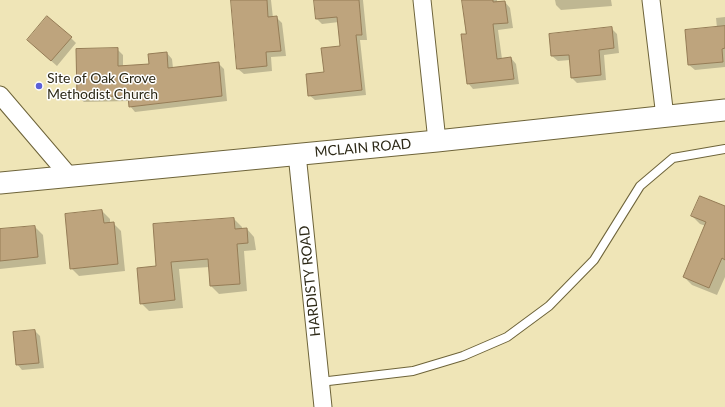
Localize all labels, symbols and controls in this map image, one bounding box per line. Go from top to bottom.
place label: Site of Oak Grove Methodist Church [47,70,158,102]
marker: Site of Oak Grove Methodist Church [34,81,44,91]
street label: MCLAIN ROAD [314,135,412,161]
street label: HARDISTY ROAD [296,225,324,337]

